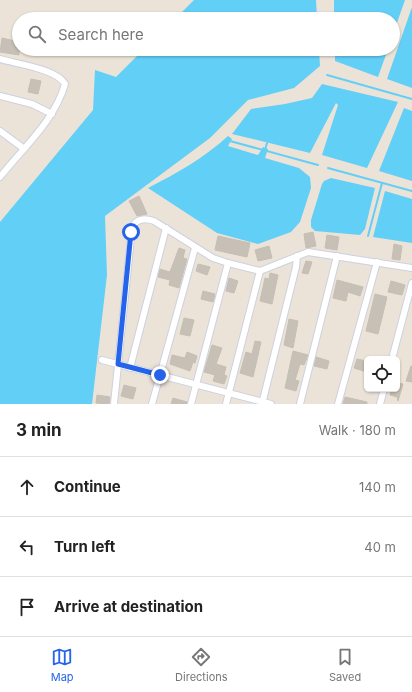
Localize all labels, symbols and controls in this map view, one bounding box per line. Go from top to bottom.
search box [12,12,400,56]
icon: search [26,23,48,45]
text: Search here [58,25,144,44]
route start [122,223,140,241]
map controls [364,356,400,392]
button: locate [364,356,400,392]
route end [151,366,169,384]
text: 3 min [16,420,62,440]
text: Walk · 180 m [319,422,396,438]
icon: ahead [16,476,38,498]
text: Continue [54,477,121,496]
text: 140 m [359,479,396,495]
icon: left [16,536,38,558]
text: Turn left [54,537,115,556]
text: 40 m [364,539,396,555]
icon: arrive [16,596,38,618]
text: Arrive at destination [54,597,203,616]
tab: Map [51,646,74,684]
tab: Directions [175,646,228,684]
tab: Saved [329,646,361,684]

